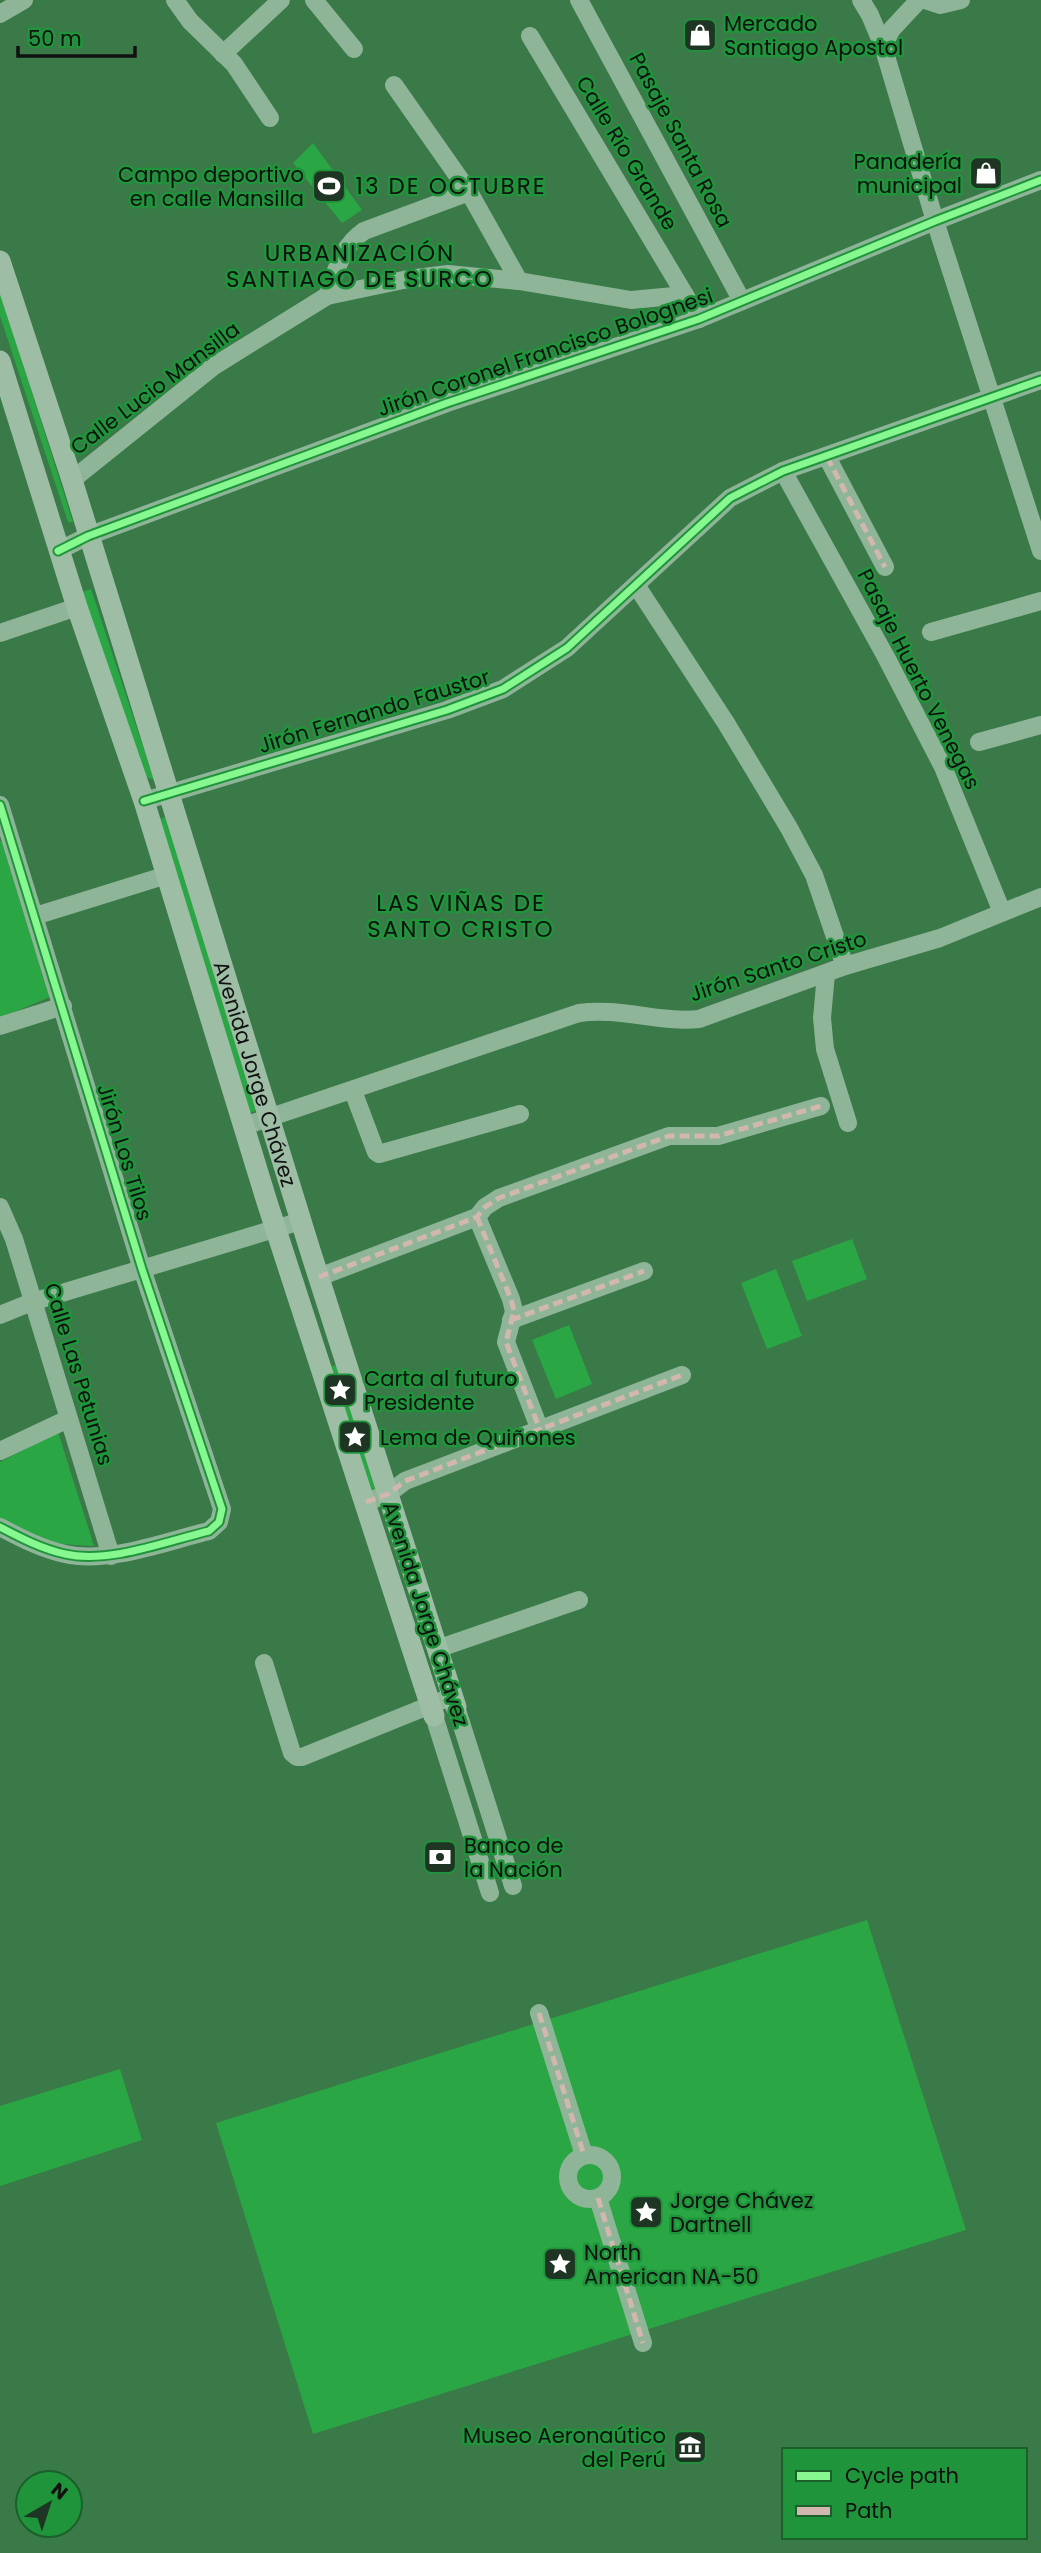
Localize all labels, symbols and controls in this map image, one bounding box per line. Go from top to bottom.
place label: Mercado Santiago Apostol [724,9,903,62]
scale bar [18,14,135,58]
shop icon: Mercado Santiago Apostol [681,16,719,54]
text: 50 m [28,24,82,53]
street label: Pasaje Santa Rosa [623,47,739,233]
street label: Calle Río Grande [569,70,685,236]
place label: Panadería municipal [854,147,962,200]
shop icon: Panadería municipal [967,154,1005,192]
place label: Campo deportivo en calle Mansilla [118,160,304,213]
sports icon: Campo deportivo en calle Mansilla [310,167,348,205]
district label: 13 DE OCTUBRE [356,170,546,202]
district label: URBANIZACIÓN SANTIAGO DE SURCO [226,237,494,295]
street label: Jirón Coronel Francisco Bolognesi [373,281,717,423]
street label: Calle Lucio Mansilla [64,315,246,461]
street label: Pasaje Huerto Venegas [851,564,987,794]
street label: Jirón Fernando Faustor [255,662,493,760]
district label: LAS VIÑAS DE SANTO CRISTO [367,887,555,945]
street label: Jirón Santo Cristo [686,924,870,1008]
street label: Avenida Jorge Chávez [207,957,304,1190]
street label: Jirón Los Tilos [90,1080,160,1224]
street label: Calle Las Petunias [37,1279,121,1469]
place label: Carta al futuro Presidente [364,1364,517,1417]
place icon: Carta al futuro Presidente [321,1371,359,1409]
place icon: Lema de Quiñones [336,1418,374,1456]
place label: Lema de Quiñones [380,1423,576,1452]
street label: Avenida Jorge Chávez [376,1498,476,1730]
place label: Banco de la Nación [464,1831,564,1884]
bank icon: Banco de la Nación [421,1838,459,1876]
place label: Jorge Chávez Dartnell [670,2186,813,2239]
place icon: Jorge Chávez Dartnell [627,2193,665,2231]
place label: North American NA-50 [584,2238,759,2291]
place icon: North American NA-50 [541,2245,579,2283]
place label: Museo Aeronaútico del Perú [463,2421,666,2474]
museum icon: Museo Aeronaútico del Perú [671,2428,709,2466]
legend [782,2448,1027,2539]
text: Cycle path [845,2461,959,2490]
north arrow [14,2469,84,2539]
text: N [45,2476,73,2506]
text: Path [845,2496,892,2525]

